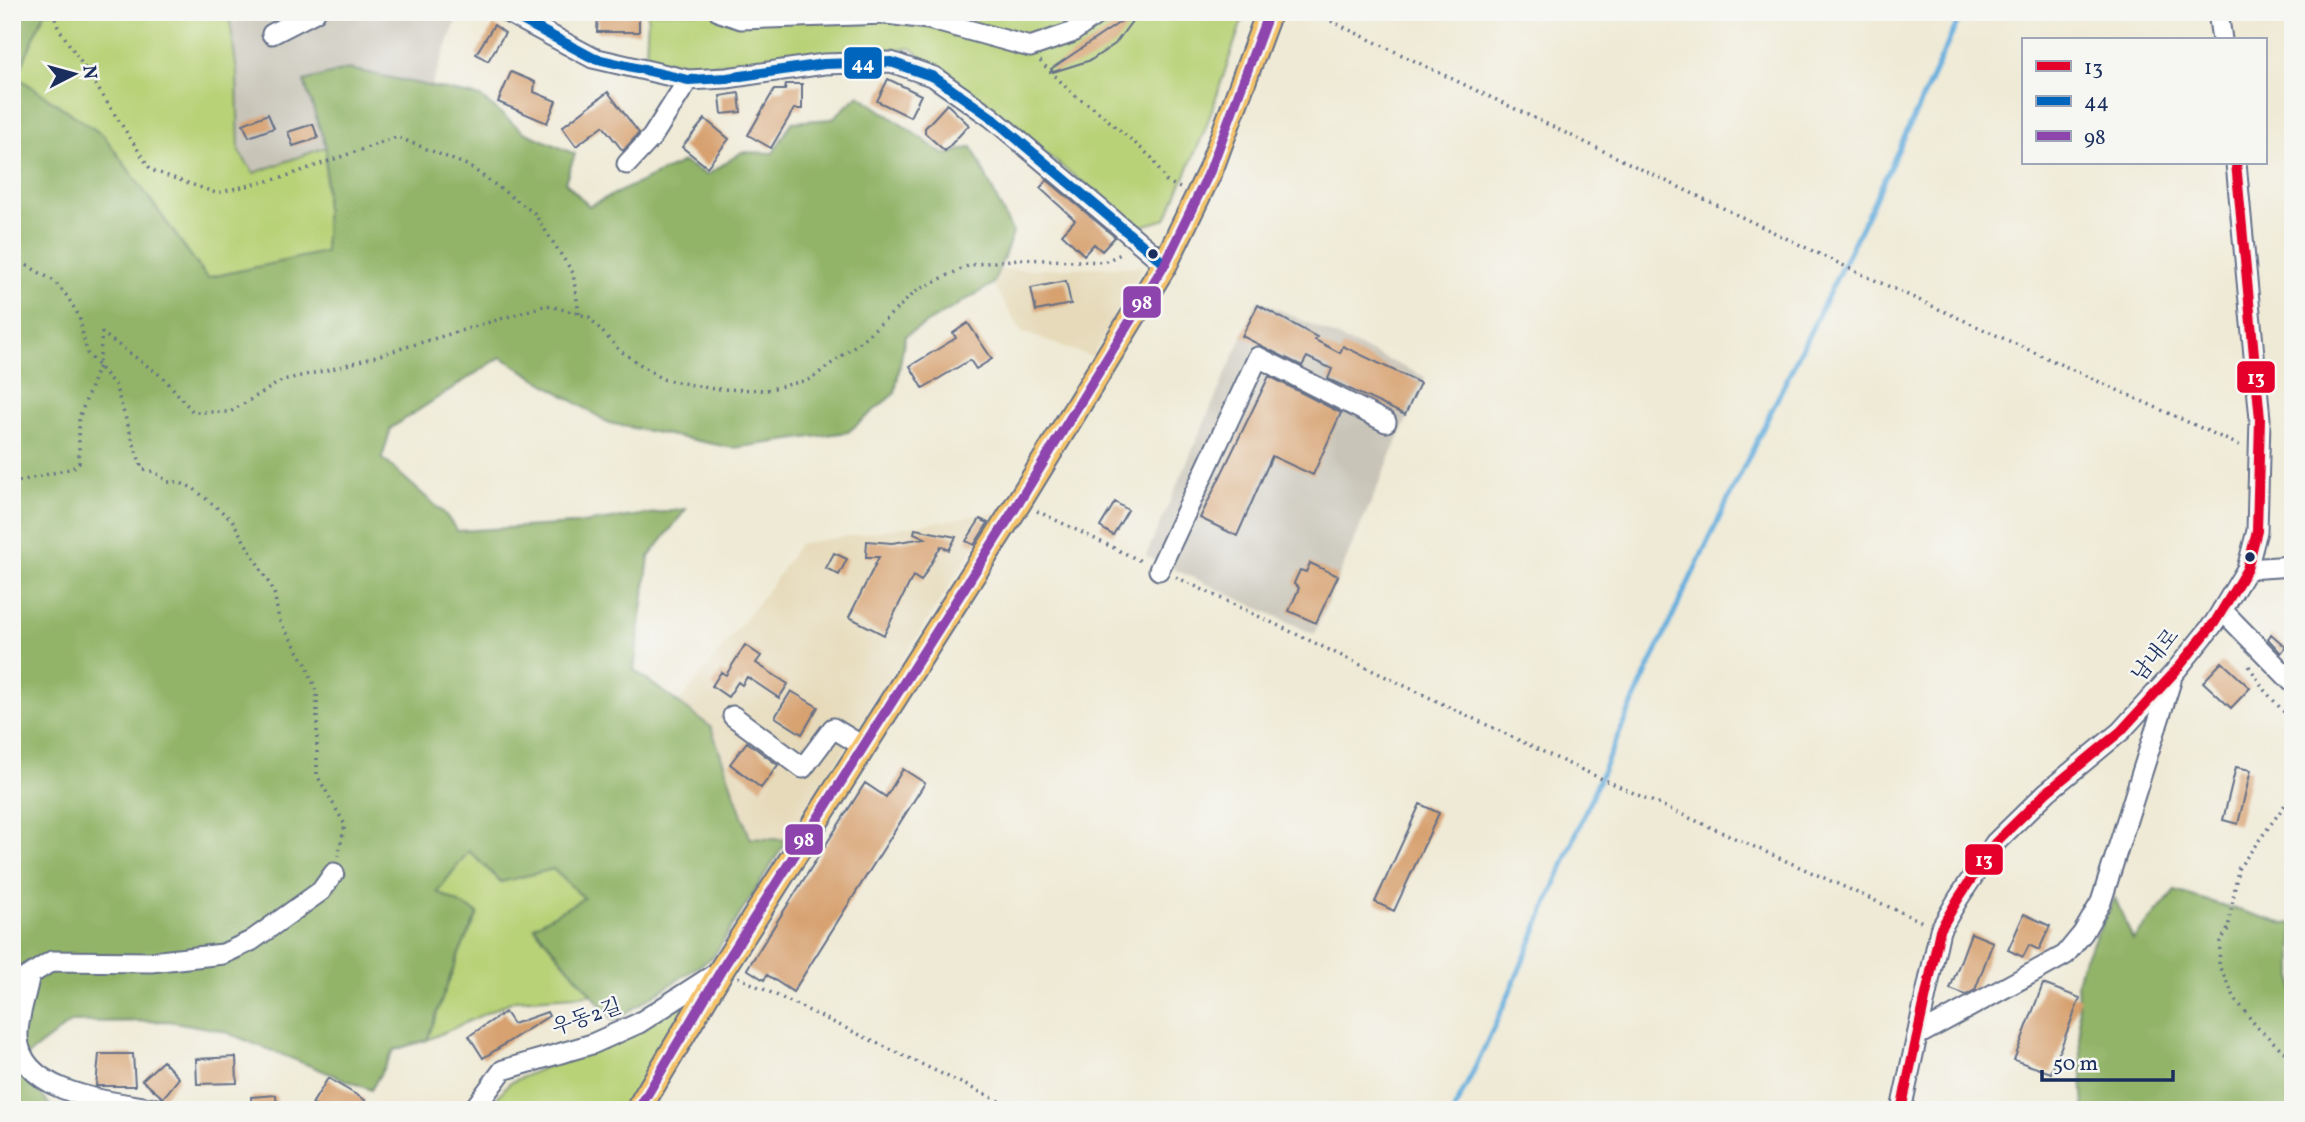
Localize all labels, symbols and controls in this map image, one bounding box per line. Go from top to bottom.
north arrow [38,38,108,108]
legend [2022,38,2266,164]
line badge: 44 [843,46,883,80]
text: 44 [851,52,875,78]
text: 13 [2084,54,2103,83]
text: N [75,64,103,81]
text: 44 [2084,88,2109,117]
text: 98 [2084,124,2106,153]
unlabelled marker [1146,247,1160,261]
line badge: 98 [1122,285,1162,319]
text: 98 [1132,291,1152,317]
line badge: 13 [2236,360,2276,394]
text: 13 [2247,366,2265,392]
unlabelled marker [2243,550,2257,564]
street label: 남내로 [2126,623,2186,689]
line badge: 98 [784,823,824,856]
text: 98 [794,828,814,854]
line badge: 13 [1964,843,2004,876]
text: 13 [1975,848,1993,874]
street label: 우동2길 [548,993,626,1043]
scale bar [2042,1038,2174,1082]
text: 50 m [2053,1050,2098,1079]

